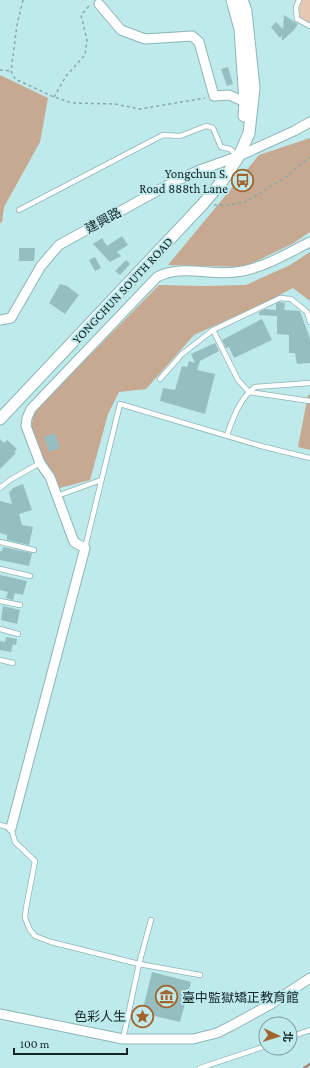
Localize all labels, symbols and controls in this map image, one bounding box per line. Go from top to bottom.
place label: Yongchun S. Road 888th Lane [139,166,228,196]
bus stop icon: Yongchun S. Road 888th Lane [230,167,256,193]
street label: 建興路 [83,204,124,236]
street label: YONGCHUN SOUTH ROAD [69,234,176,347]
museum icon: 臺中監獄矯正教育館 [153,984,179,1010]
place label: 臺中監獄矯正教育館 [182,990,299,1005]
place icon: 色彩人生 [129,1003,155,1029]
place label: 色彩人生 [74,1009,126,1024]
north arrow [258,1016,298,1056]
scale bar [14,1030,127,1056]
text: 北 [282,1031,294,1043]
text: 100 m [20,1037,50,1051]

